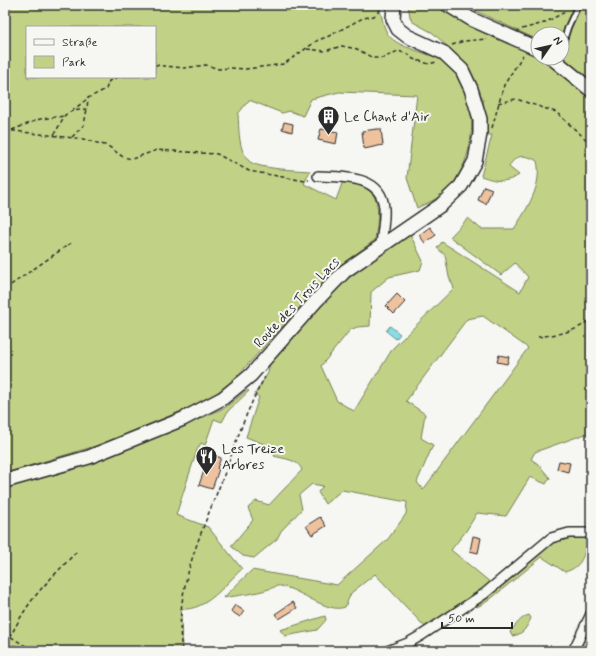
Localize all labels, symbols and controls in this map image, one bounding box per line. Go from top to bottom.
legend [26,26,156,78]
north arrow [530,26,570,66]
text: N [550,34,565,48]
text: Straße [62,35,97,51]
text: Park [62,55,86,71]
building icon: Le Chant d'Air [315,103,341,136]
place label: Le Chant d'Air [344,108,430,126]
street label: Route des Trois Lacs [250,253,344,352]
place label: Les Treize Arbres [222,440,284,474]
restaurant icon: Les Treize Arbres [194,443,220,476]
scale bar [442,604,512,630]
text: 50 m [448,611,475,627]

